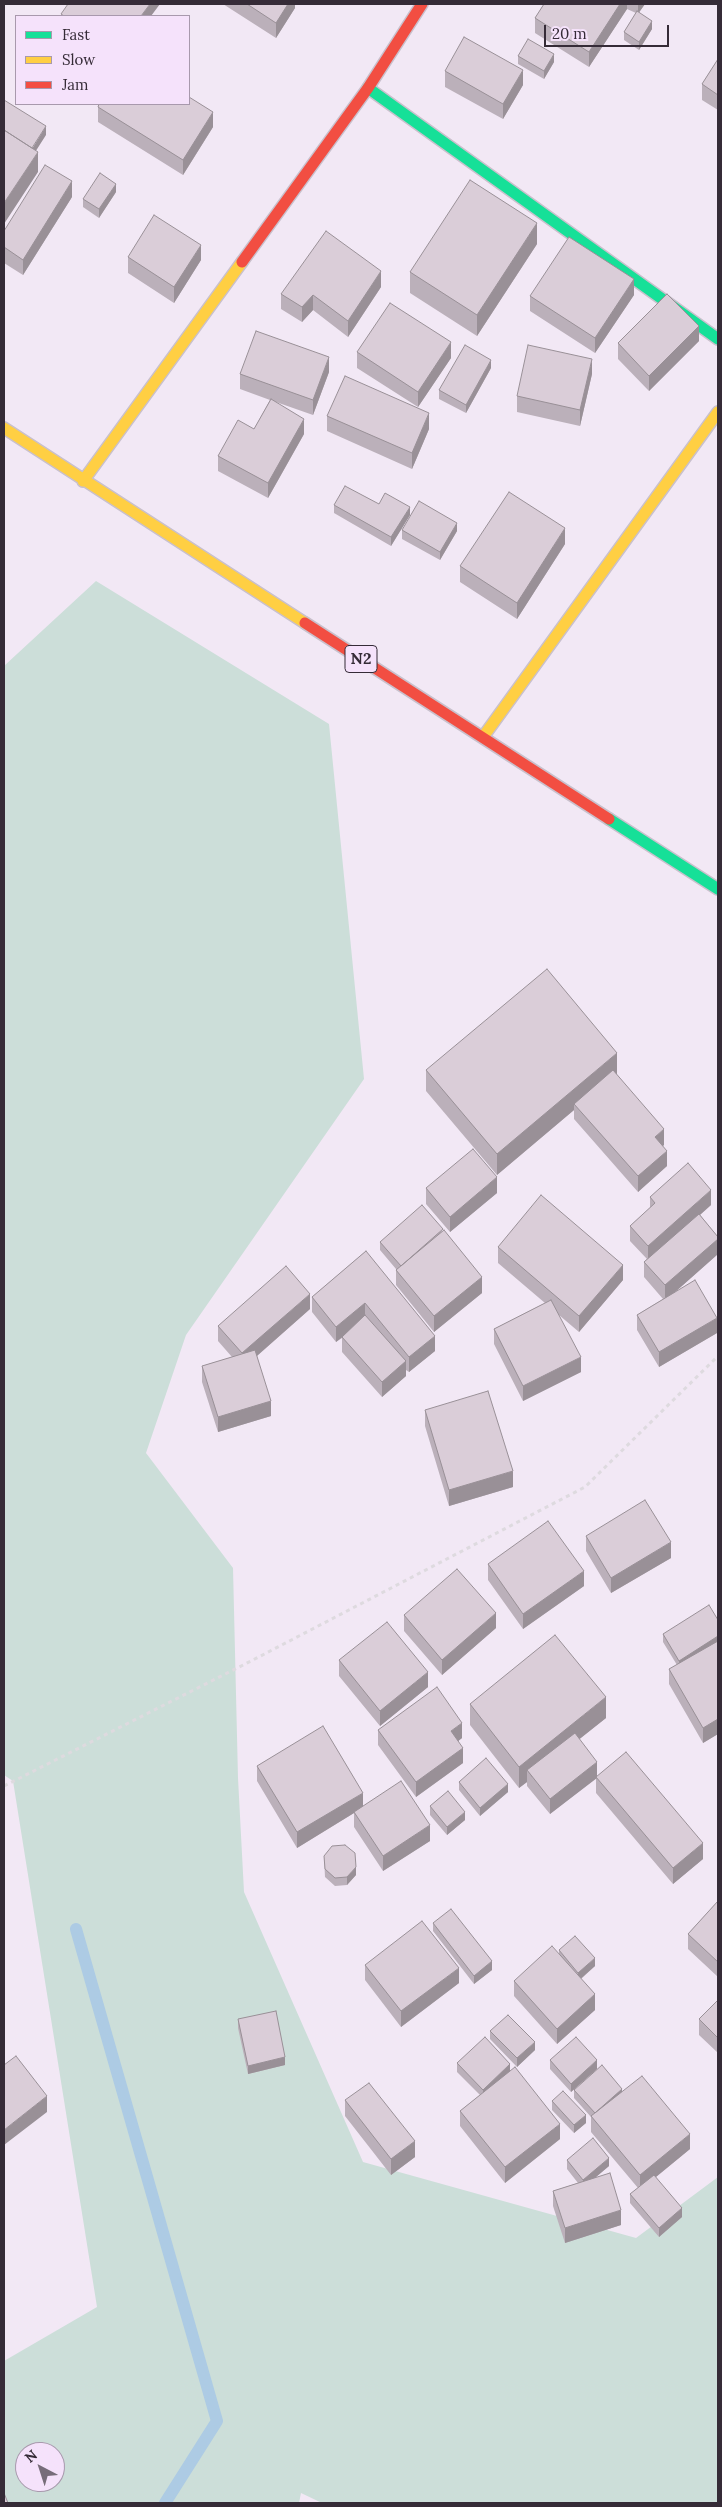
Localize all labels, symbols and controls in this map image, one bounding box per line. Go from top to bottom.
legend [15,15,190,105]
scale bar [547,15,672,47]
text: 20 m [552,24,587,43]
text: Fast [62,25,90,44]
text: Slow [62,50,95,69]
text: Jam [62,75,89,94]
road number: N2 [345,646,377,672]
north arrow [15,2442,65,2492]
text: N [21,2446,41,2467]

